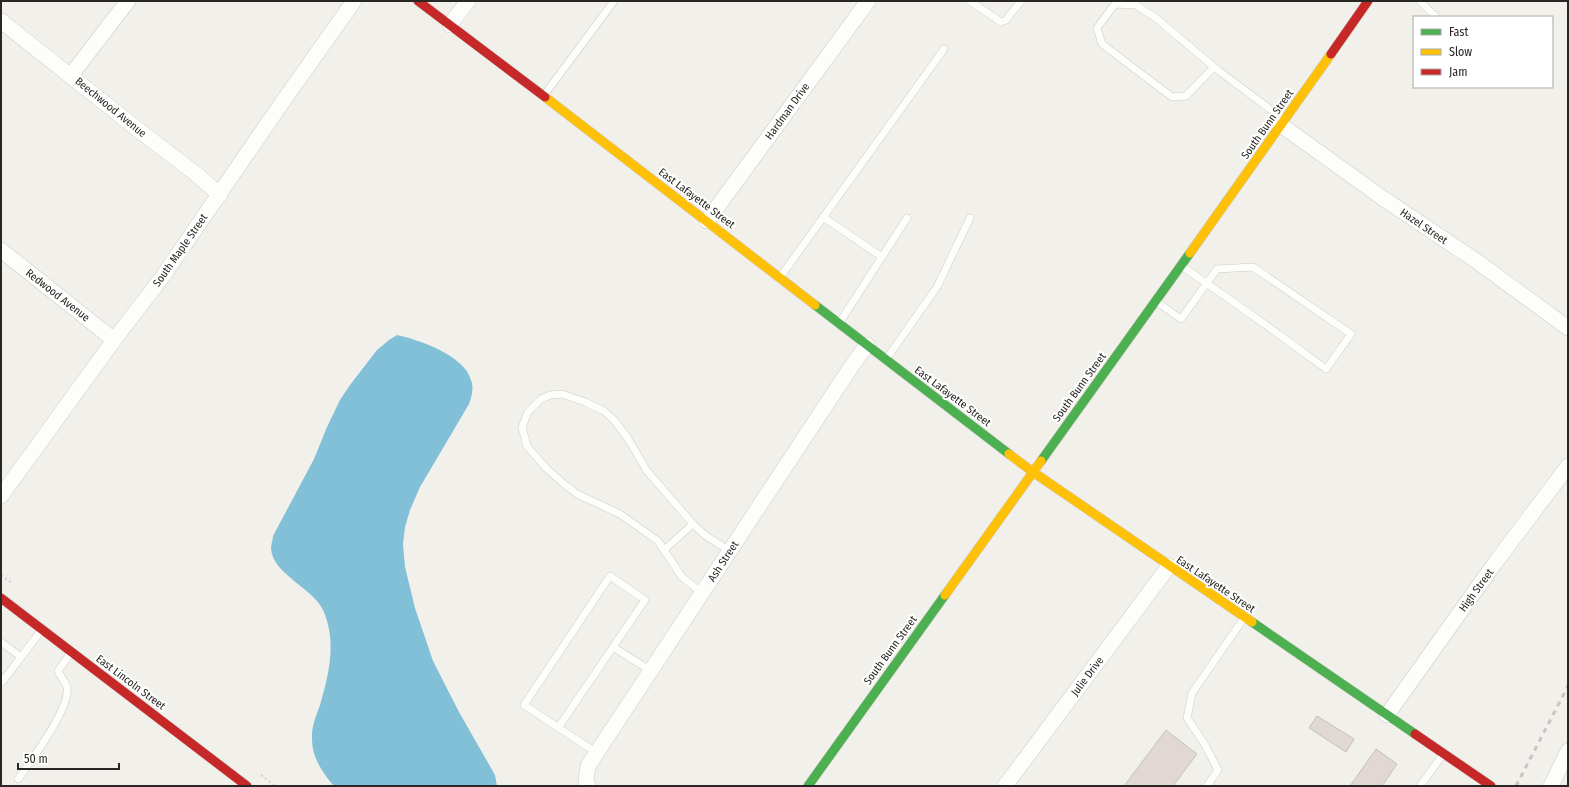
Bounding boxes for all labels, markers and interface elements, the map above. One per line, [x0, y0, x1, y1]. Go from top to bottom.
legend [1413, 16, 1553, 88]
text: Fast [1449, 25, 1468, 39]
text: Slow [1449, 45, 1472, 59]
text: Jam [1449, 65, 1467, 79]
street label: Beechwood Avenue [73, 75, 149, 140]
street label: Hardman Drive [762, 80, 812, 142]
street label: South Bunn Street [1239, 87, 1296, 162]
street label: East Lafayette Street [656, 165, 738, 232]
street label: Hazel Street [1398, 206, 1450, 247]
street label: South Maple Street [150, 211, 211, 289]
street label: Redwood Avenue [23, 266, 92, 324]
street label: South Bunn Street [1050, 350, 1109, 424]
street label: East Lafayette Street [912, 363, 994, 430]
street label: Ash Street [705, 538, 742, 584]
street label: East Lafayette Street [1174, 553, 1258, 616]
street label: High Street [1456, 566, 1497, 614]
street label: South Bunn Street [861, 613, 920, 687]
street label: East Lincoln Street [94, 652, 168, 713]
street label: Julie Drive [1068, 654, 1106, 698]
scale bar [18, 745, 119, 771]
text: 50 m [24, 752, 48, 766]

